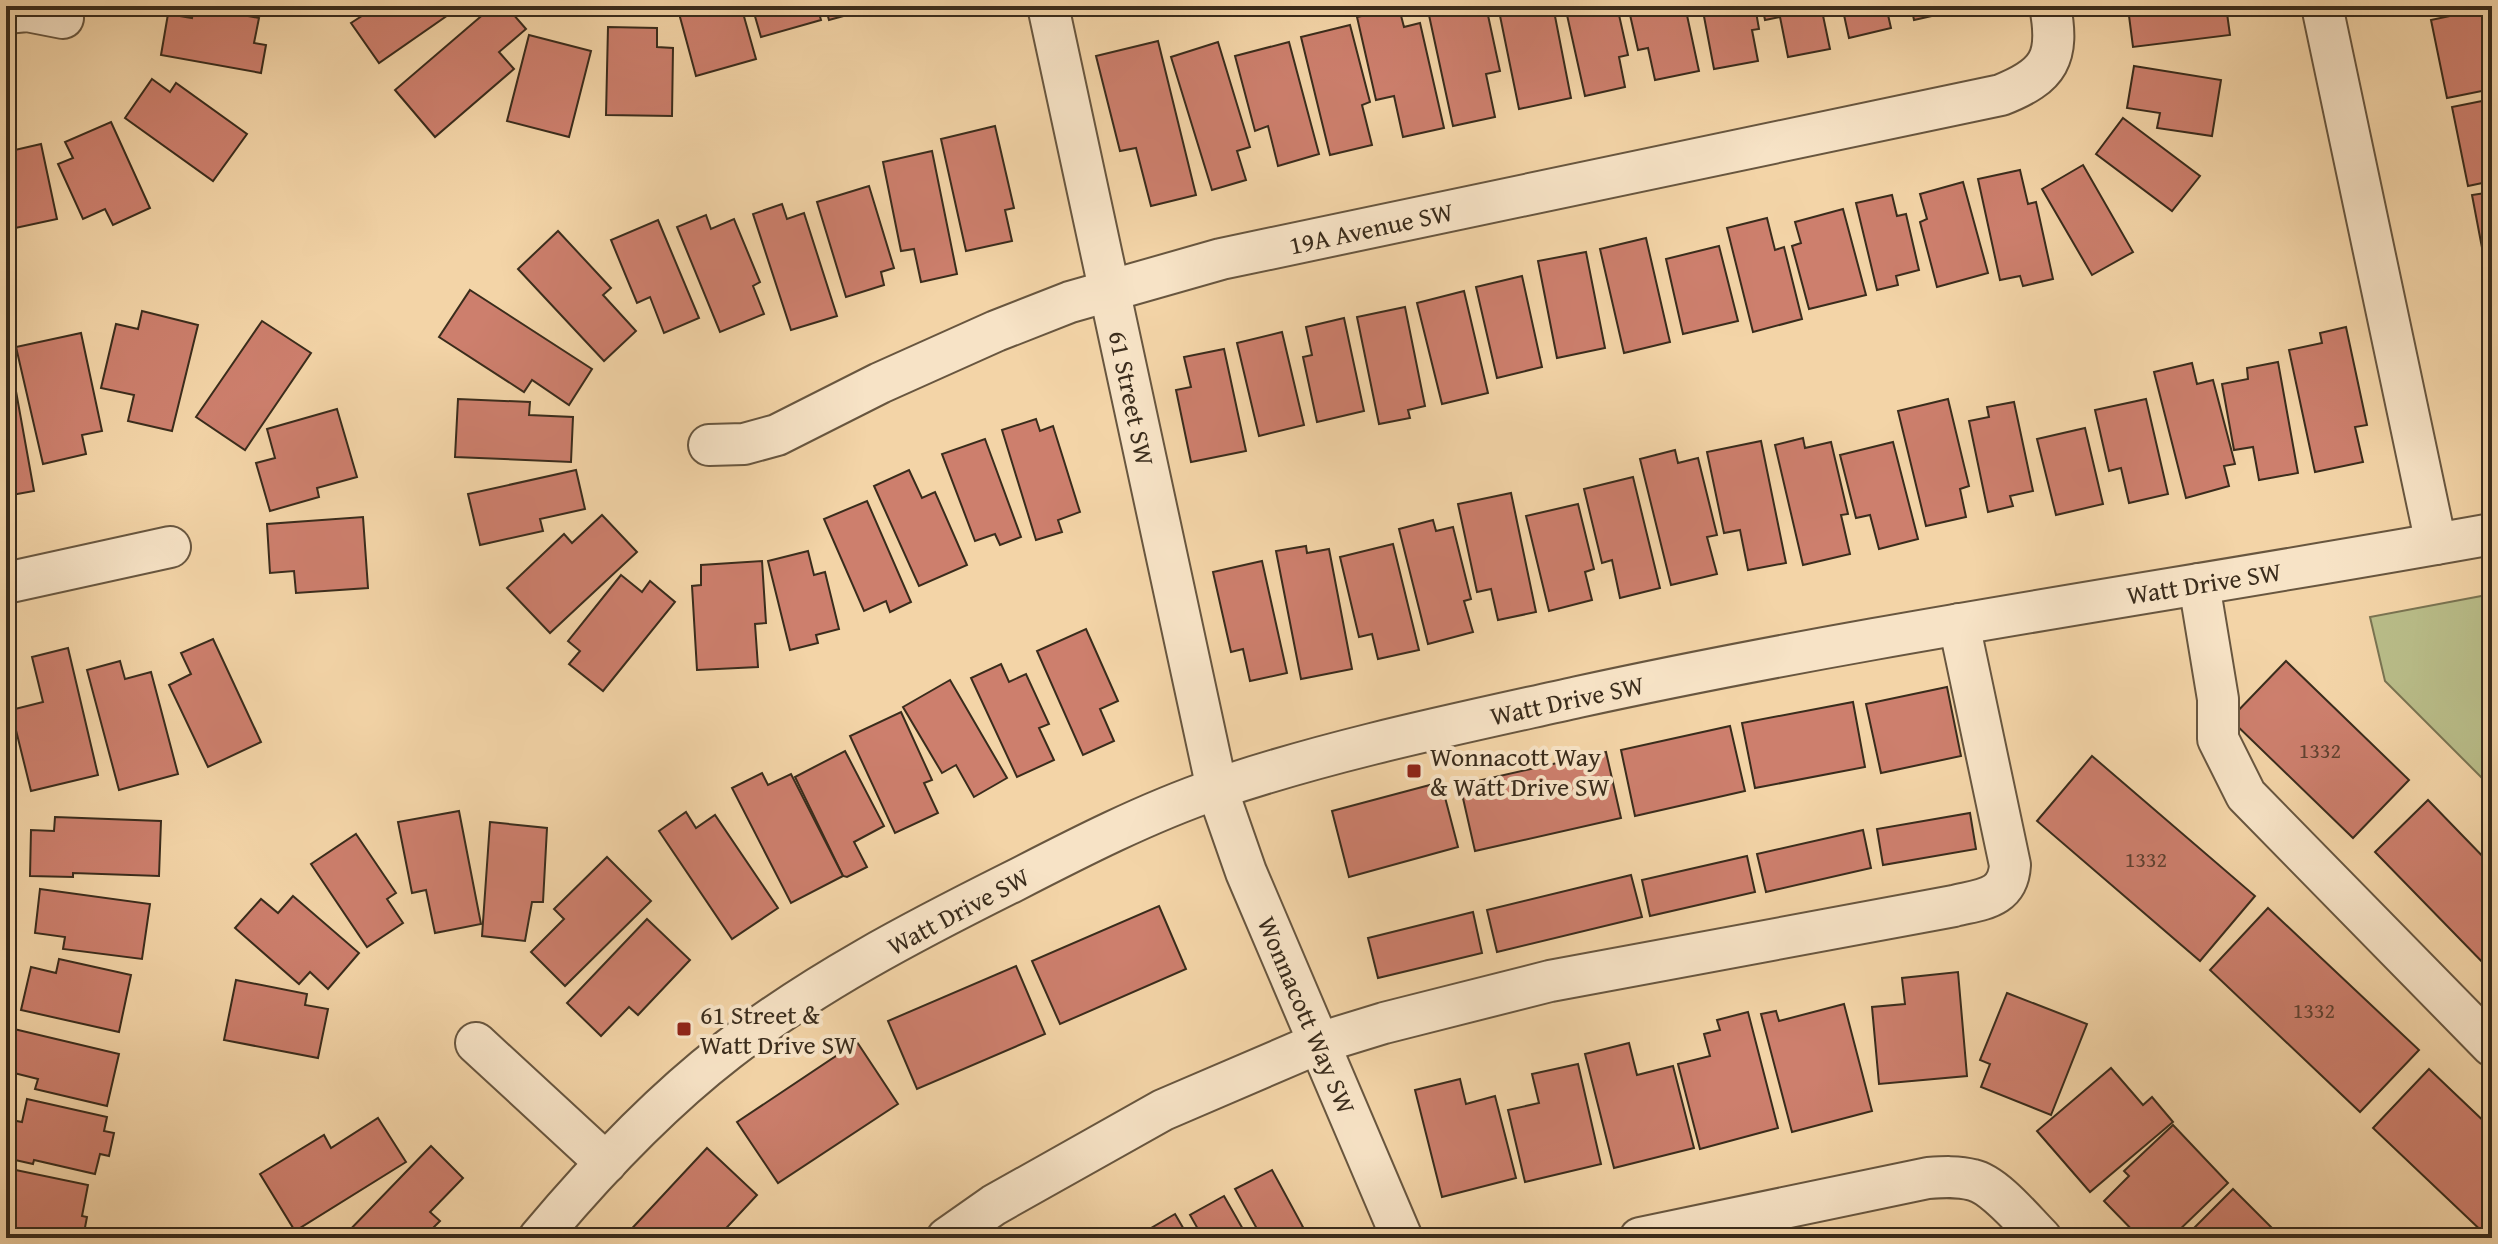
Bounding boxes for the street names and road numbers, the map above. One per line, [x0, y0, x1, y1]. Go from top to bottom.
street label: 19A Avenue SW [1285, 192, 1457, 264]
street label: 61 Street SW [1099, 327, 1165, 469]
street label: Watt Drive SW [2124, 552, 2284, 614]
street label: Watt Drive SW [1486, 665, 1648, 735]
street label: Watt Drive SW [880, 857, 1036, 965]
street label: Wonnacott Way SW [1248, 910, 1366, 1120]

